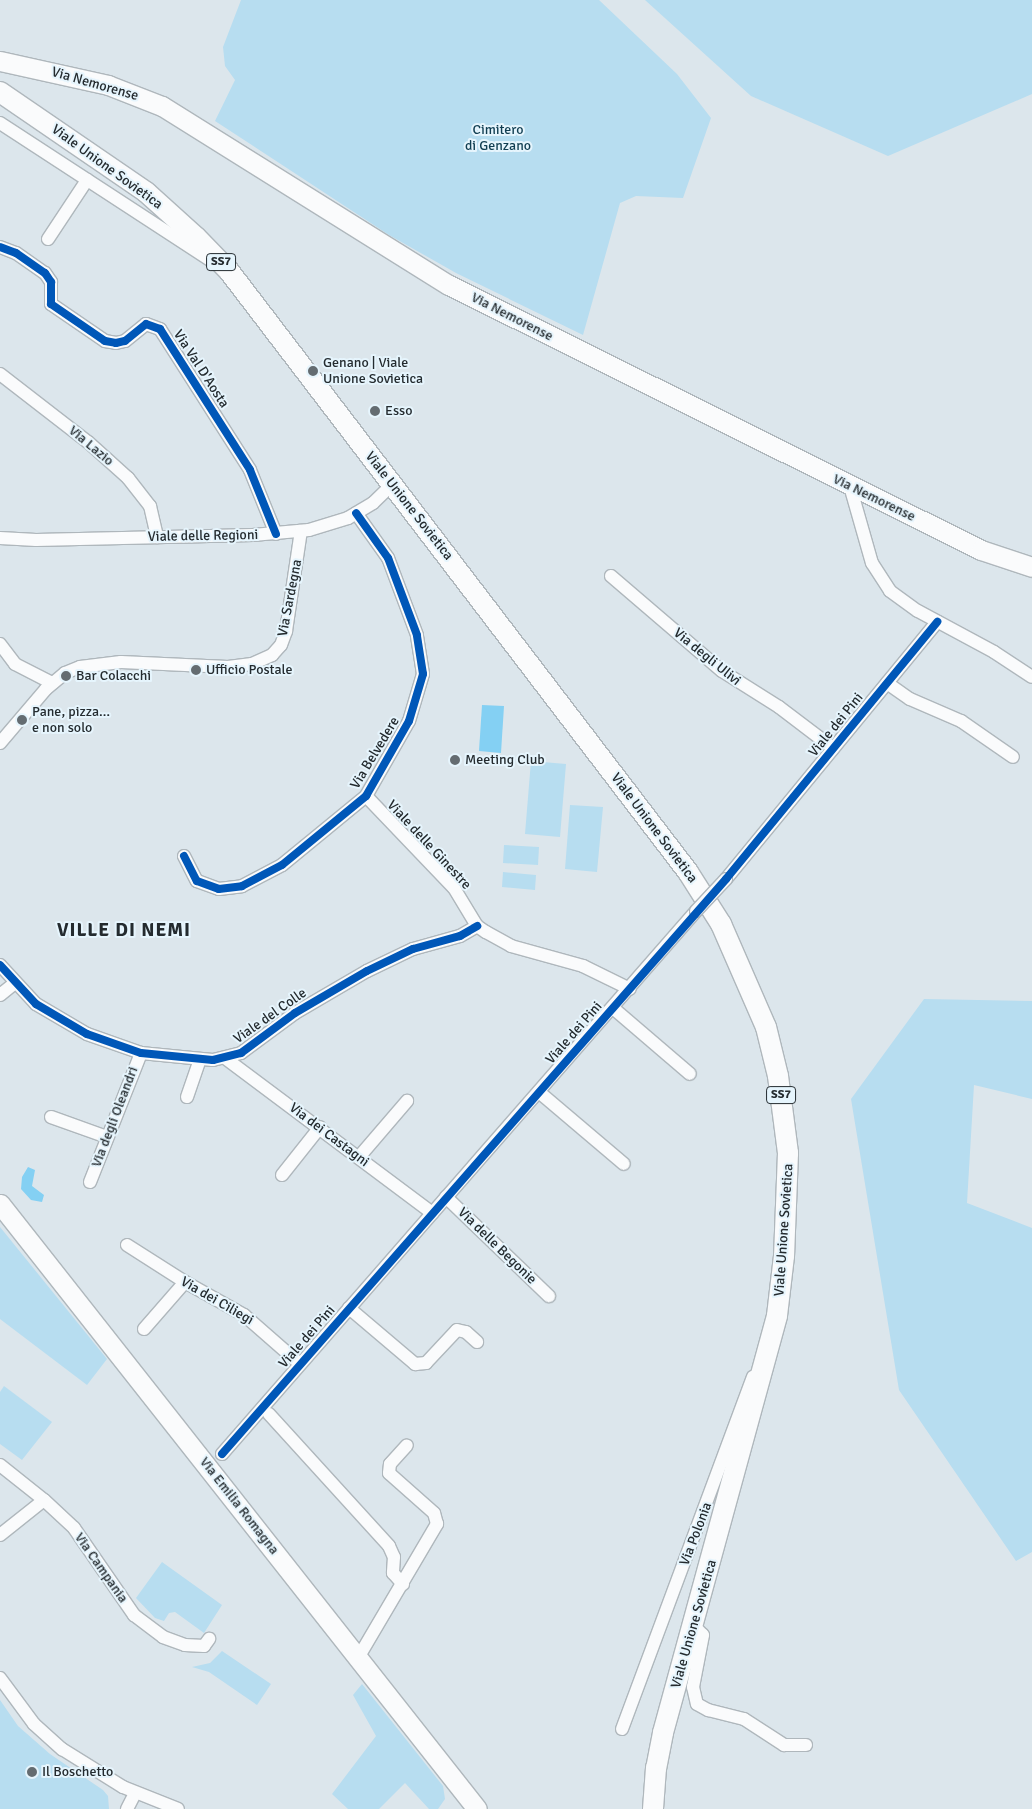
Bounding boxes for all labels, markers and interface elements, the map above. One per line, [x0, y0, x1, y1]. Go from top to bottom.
street label: Via Nemorense [50, 64, 140, 104]
street label: Viale Unione Sovietica [48, 121, 166, 213]
park label: Cimitero di Genzano [465, 122, 531, 154]
road number: SS7 [206, 252, 236, 272]
street label: Via Nemorense [468, 289, 556, 345]
street label: Via Val D'Aosta [170, 327, 232, 411]
place label: Genano | Viale Unione Sovietica [323, 355, 423, 388]
marker: Genano | Viale Unione Sovietica [307, 365, 319, 377]
place label: Esso [385, 403, 412, 419]
marker: Esso [369, 405, 381, 417]
street label: Via Lazio [65, 422, 117, 470]
street label: Viale Unione Sovietica [361, 448, 457, 564]
street label: Via Nemorense [830, 471, 918, 525]
street label: Viale delle Regioni [148, 527, 258, 545]
street label: Via Sardegna [274, 558, 306, 638]
street label: Via degli Ulivi [670, 625, 744, 689]
place label: Ufficio Postale [206, 662, 293, 678]
marker: Ufficio Postale [190, 664, 202, 676]
place label: Bar Colacchi [76, 668, 151, 684]
marker: Bar Colacchi [60, 670, 72, 682]
street label: Viale dei Pini [805, 690, 867, 760]
place label: Pane, pizza… e non solo [32, 704, 110, 736]
marker: Pane, pizza… e non solo [16, 714, 28, 726]
street label: Via Belvedere [347, 714, 403, 792]
place label: Meeting Club [465, 752, 545, 768]
marker: Meeting Club [449, 754, 461, 766]
street label: Viale Unione Sovietica [607, 770, 701, 886]
street label: Viale delle Ginestre [383, 797, 475, 893]
district label: VILLE DI NEMI [55, 920, 193, 942]
street label: Viale del Colle [230, 985, 310, 1047]
street label: Viale dei Pini [542, 998, 606, 1068]
street label: Via degli Oleandri [88, 1064, 142, 1170]
road number: SS7 [766, 1086, 796, 1104]
street label: Via dei Castagni [286, 1100, 372, 1170]
street label: Viale Unione Sovietica [771, 1163, 797, 1297]
street label: Via delle Begonie [454, 1204, 540, 1288]
street label: Via dei Ciliegi [177, 1273, 257, 1329]
street label: Viale dei Pini [275, 1302, 339, 1372]
street label: Via Emilia Romagna [196, 1454, 282, 1558]
street label: Via Polonia [676, 1500, 716, 1568]
street label: Via Campania [71, 1530, 131, 1606]
street label: Viale Unione Sovietica [668, 1558, 720, 1690]
place label: Il Boschetto [42, 1764, 113, 1780]
marker: Il Boschetto [26, 1766, 38, 1778]

